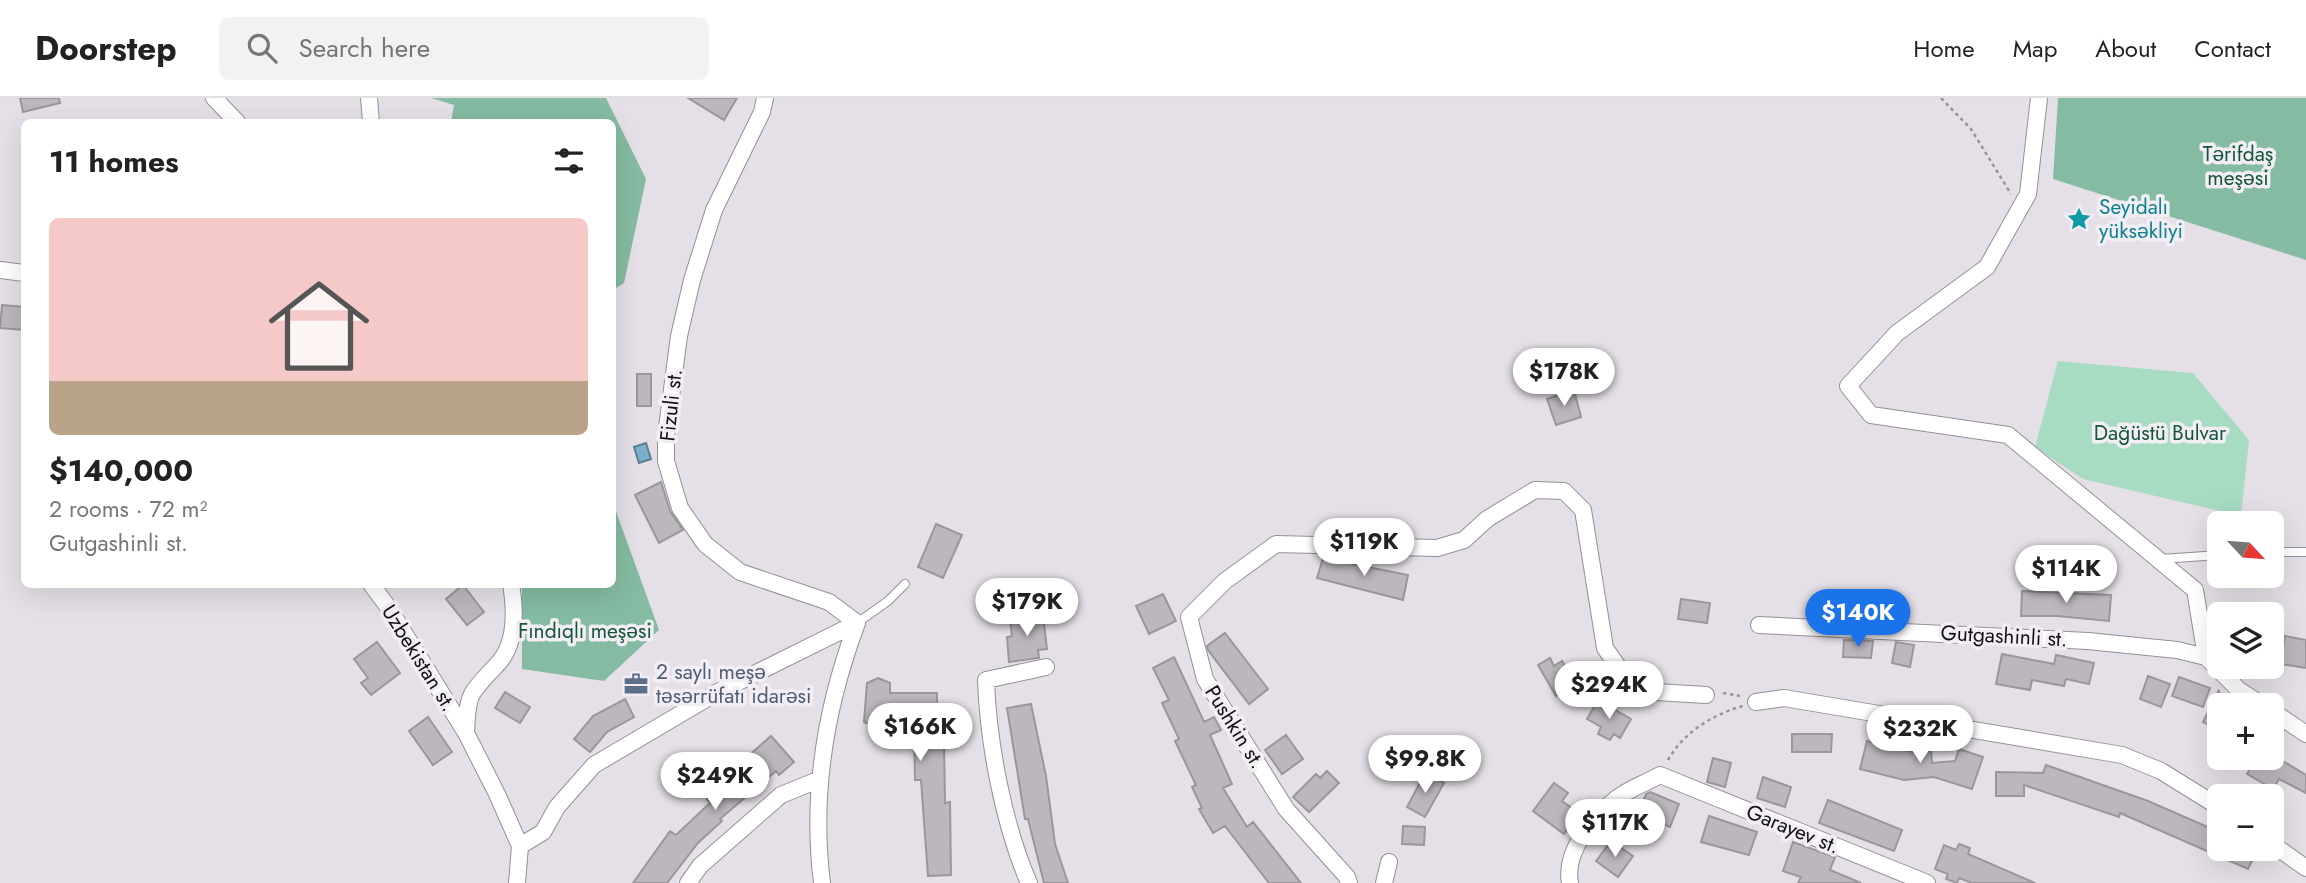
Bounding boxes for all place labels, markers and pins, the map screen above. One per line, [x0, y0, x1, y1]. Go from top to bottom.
place label: Seyidalı yüksəkliyi [2099, 192, 2183, 246]
place icon: Seyidalı yüksəkliyi [2065, 205, 2093, 233]
pin: $178K [1515, 348, 1613, 408]
pin: $119K [1315, 518, 1413, 578]
pin: $114K [2017, 546, 2115, 605]
pin: $179K [978, 578, 1076, 638]
pin: $140K [1809, 589, 1907, 649]
place label: 2 saylı meşə təsərrüfatı idarəsi [656, 657, 812, 711]
pin: $294K [1560, 662, 1658, 721]
office icon: 2 saylı meşə təsərrüfatı idarəsi [622, 670, 650, 698]
pin: $166K [871, 704, 969, 763]
pin: $232K [1871, 706, 1969, 765]
pin: $99.8K [1368, 736, 1482, 795]
pin: $249K [666, 752, 764, 812]
pin: $117K [1566, 800, 1664, 859]

